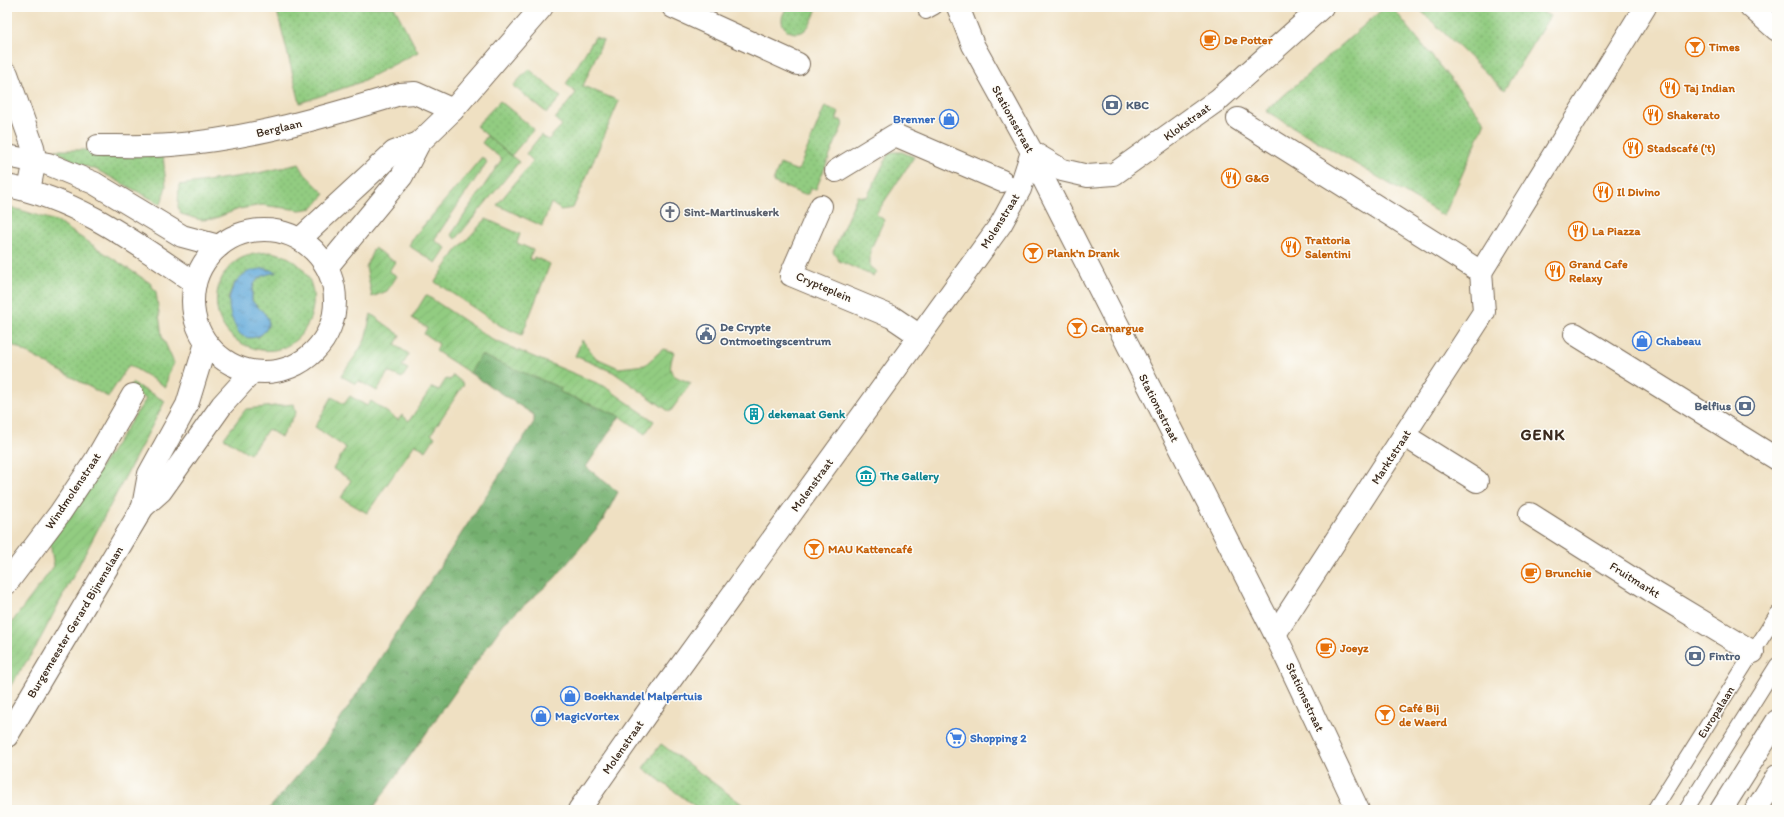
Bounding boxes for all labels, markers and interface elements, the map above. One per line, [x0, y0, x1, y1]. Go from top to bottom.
cafe icon: De Potter [1199, 29, 1221, 51]
place label: De Potter [1224, 33, 1273, 47]
bar icon: Times [1684, 36, 1706, 58]
place label: Times [1708, 40, 1741, 54]
restaurant icon: Taj Indian [1659, 77, 1681, 99]
place label: Taj Indian [1683, 81, 1735, 96]
street label: Stationsstraat [989, 83, 1037, 155]
bank icon: KBC [1101, 94, 1123, 116]
place label: KBC [1126, 98, 1149, 112]
street label: Klokstraat [1161, 100, 1214, 144]
restaurant icon: Shakerato [1642, 104, 1664, 126]
shop icon: Brenner [938, 108, 960, 130]
place label: Shakerato [1667, 108, 1720, 122]
place label: Brenner [893, 112, 935, 126]
street label: Berglaan [255, 116, 304, 140]
restaurant icon: Stadscafé ('t) [1622, 137, 1644, 159]
place label: Stadscafé ('t) [1647, 141, 1715, 156]
restaurant icon: G&G [1220, 167, 1242, 189]
place label: G&G [1245, 171, 1269, 185]
restaurant icon: Il Divino [1592, 181, 1614, 203]
place label: Il Divino [1617, 185, 1660, 199]
street label: Molenstraat [978, 190, 1023, 251]
church icon: Sint-Martinuskerk [659, 201, 681, 223]
place label: Sint-Martinuskerk [684, 205, 780, 219]
restaurant icon: La Piazza [1567, 220, 1589, 242]
place label: La Piazza [1592, 224, 1641, 238]
place label: Trattoria Salentini [1304, 233, 1351, 261]
restaurant icon: Trattoria Salentini [1280, 236, 1302, 258]
bar icon: Plank'n Drank [1022, 242, 1044, 264]
place label: Plank'n Drank [1047, 246, 1120, 260]
place label: Grand Cafe Relaxy [1569, 257, 1628, 286]
restaurant icon: Grand Cafe Relaxy [1544, 260, 1566, 282]
street label: Crypteplein [794, 269, 854, 305]
bar icon: Camargue [1066, 317, 1088, 339]
place label: De Crypte Ontmoetingscentrum [720, 320, 832, 349]
place label: Camargue [1091, 321, 1144, 336]
public building icon: De Crypte Ontmoetingscentrum [695, 323, 717, 345]
shop icon: Chabeau [1631, 330, 1653, 352]
place label: Chabeau [1656, 334, 1702, 348]
street label: Stationsstraat [1136, 372, 1182, 445]
bank icon: Belfius [1734, 395, 1756, 417]
place label: Belfius [1695, 399, 1732, 413]
building icon: dekenaat Genk [743, 403, 765, 425]
place label: dekenaat Genk [768, 407, 846, 421]
district label: GENK [1521, 425, 1565, 444]
street label: Marktstraat [1368, 427, 1414, 487]
street label: Windmolenstraat [42, 450, 104, 532]
street label: Molenstraat [788, 455, 836, 514]
museum icon: The Gallery [855, 465, 877, 487]
place label: The Gallery [879, 469, 939, 484]
bar icon: MAU Kattencafé [803, 538, 825, 560]
place label: MAU Kattencafé [828, 542, 913, 556]
street label: Burgemeester Gerard Bijnenslaan [24, 543, 126, 701]
street label: Fruitmarkt [1607, 559, 1663, 601]
cafe icon: Brunchie [1520, 562, 1542, 584]
place label: Brunchie [1545, 566, 1592, 580]
cafe icon: Joeyz [1315, 637, 1337, 659]
place label: Joeyz [1339, 641, 1369, 656]
bank icon: Fintro [1684, 645, 1706, 667]
place label: Fintro [1709, 649, 1740, 663]
street label: Stationsstraat [1283, 660, 1327, 734]
street label: Europalaan [1695, 683, 1738, 741]
shop icon: Boekhandel Malpertuis [559, 685, 581, 707]
place label: Boekhandel Malpertuis [584, 689, 703, 704]
place label: Café Bij de Waerd [1399, 701, 1447, 729]
bar icon: Café Bij de Waerd [1374, 704, 1396, 726]
shop icon: MagicVortex [530, 705, 552, 727]
place label: MagicVortex [555, 709, 620, 724]
street label: Molenstraat [599, 717, 647, 777]
supermarket icon: Shopping 2 [945, 727, 967, 749]
place label: Shopping 2 [970, 731, 1027, 746]

